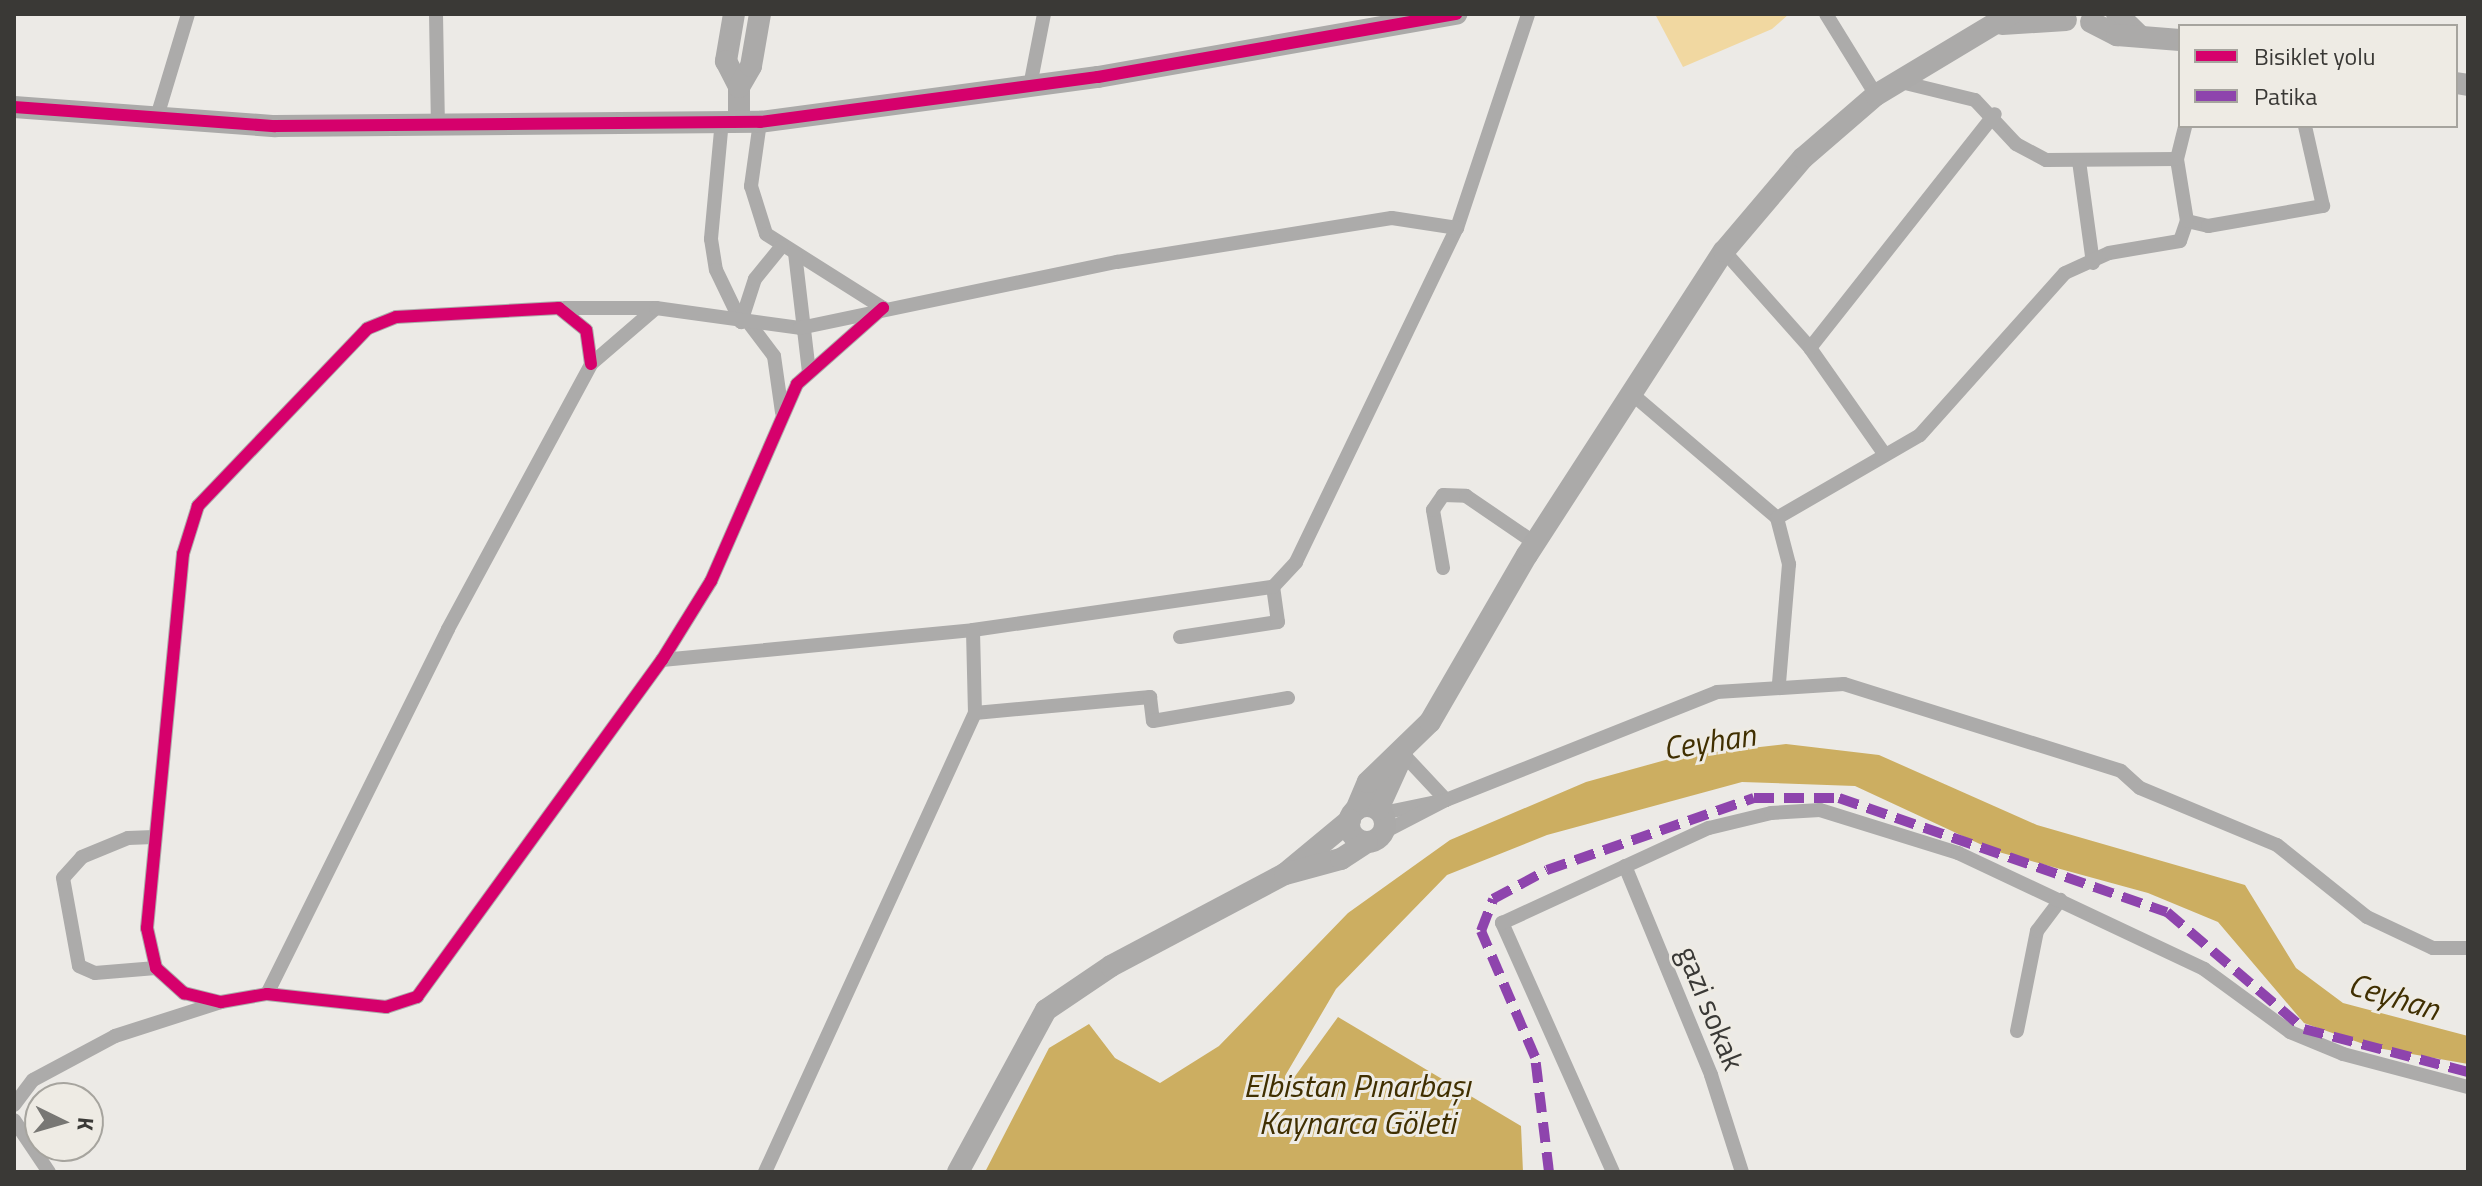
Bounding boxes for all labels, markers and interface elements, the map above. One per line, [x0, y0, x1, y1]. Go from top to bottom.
legend [2178, 24, 2458, 128]
text: Bisiklet yolu [2254, 38, 2376, 74]
text: Patika [2254, 78, 2317, 114]
water label: Ceyhan [1660, 715, 1758, 767]
street label: gazi sokak [1670, 941, 1752, 1075]
water label: Ceyhan [2344, 964, 2444, 1028]
water label: Elbistan Pınarbaşı Kaynarca Göleti [1244, 1067, 1470, 1142]
north arrow [24, 1082, 104, 1162]
text: K [68, 1116, 103, 1132]

